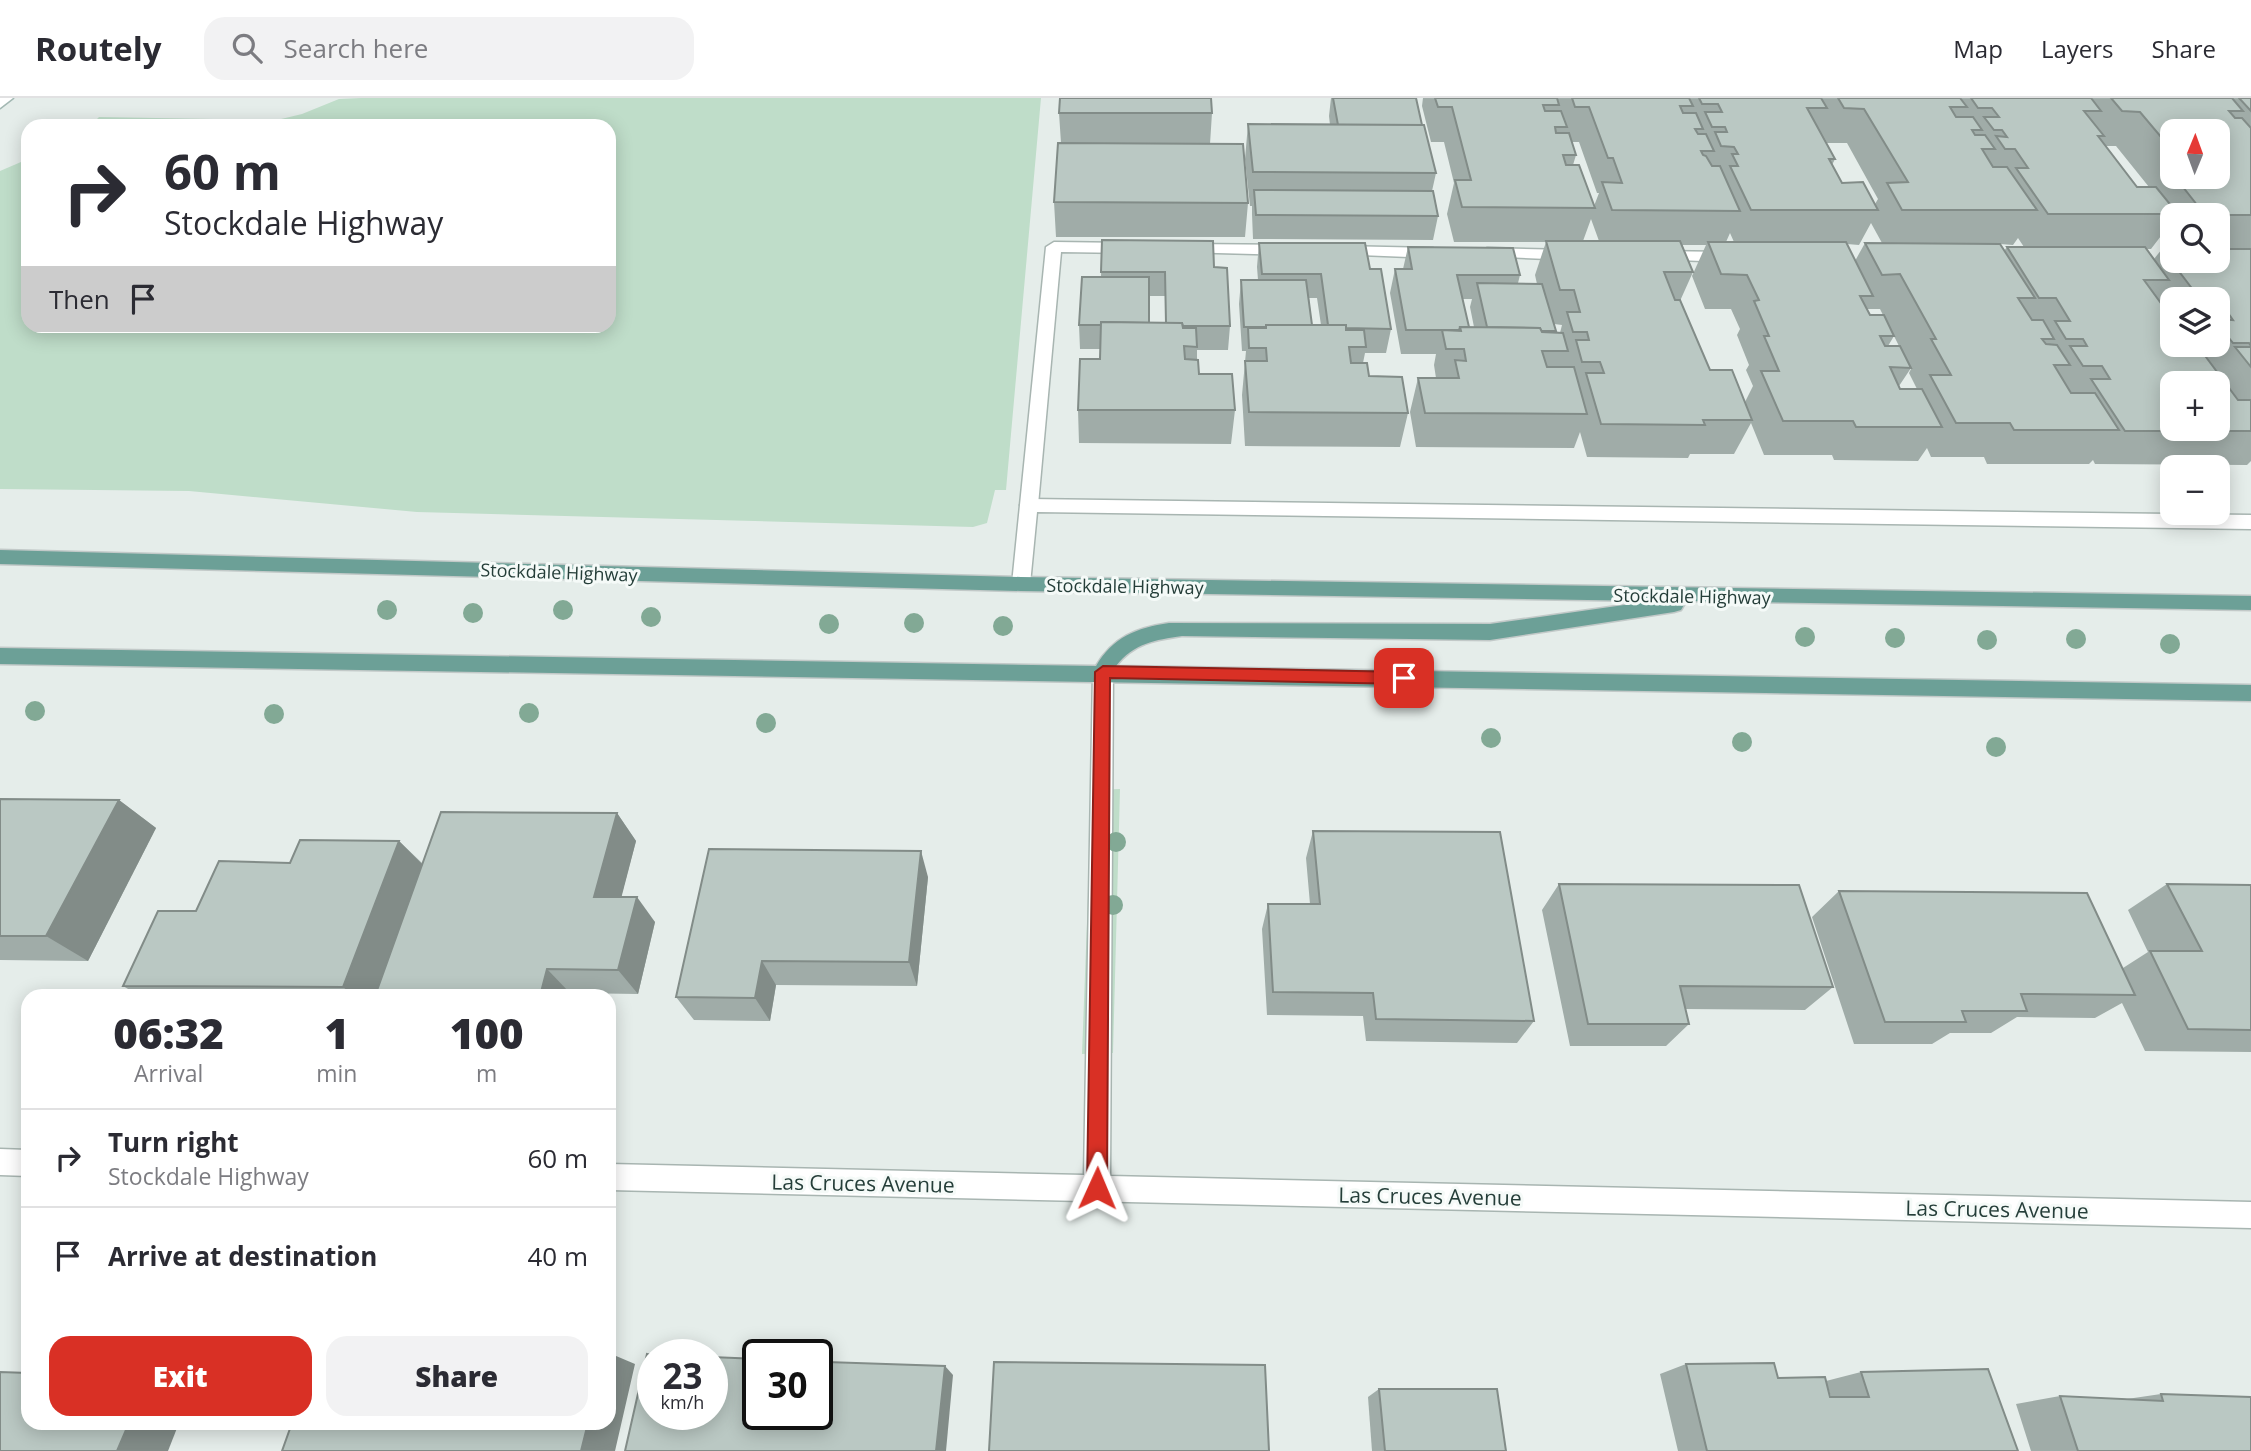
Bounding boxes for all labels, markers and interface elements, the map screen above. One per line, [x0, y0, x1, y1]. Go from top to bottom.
search box [204, 17, 694, 80]
text: Routely [35, 26, 162, 71]
icon: search [228, 29, 266, 67]
text: Search here [284, 30, 428, 66]
text: Map [1953, 32, 2003, 65]
text: Layers [2041, 32, 2114, 65]
text: Share [2152, 32, 2216, 65]
north arrow [2160, 119, 2230, 189]
map controls [2160, 119, 2230, 525]
text: 60 m [164, 138, 281, 204]
icon: right [49, 147, 140, 238]
text: Stockdale Highway [164, 201, 443, 244]
button: search [2160, 203, 2230, 273]
icon: arrive [124, 280, 162, 318]
text: Then [49, 281, 110, 317]
button: layers [2160, 287, 2230, 357]
button: + [2160, 371, 2230, 441]
button: − [2160, 455, 2230, 525]
street label: Stockdale Highway [480, 557, 639, 587]
street label: Stockdale Highway [1046, 573, 1205, 599]
street label: Stockdale Highway [1613, 583, 1772, 609]
pin [1374, 648, 1434, 708]
icon: arrive [1385, 659, 1423, 697]
text: 06:32 [113, 1004, 224, 1061]
text: 1 [325, 1004, 349, 1061]
text: 100 [450, 1004, 524, 1061]
text: Arrival [134, 1057, 203, 1089]
text: min [316, 1057, 357, 1089]
text: m [476, 1057, 497, 1089]
text: Turn right [108, 1124, 239, 1160]
icon: right [49, 1139, 87, 1177]
text: 60 m [527, 1140, 588, 1176]
position arrow [1060, 1151, 1134, 1225]
text: Stockdale Highway [108, 1160, 309, 1192]
street label: Las Cruces Avenue [771, 1167, 955, 1199]
street label: Las Cruces Avenue [1338, 1180, 1522, 1212]
street label: Las Cruces Avenue [1905, 1193, 2089, 1225]
icon: arrive [49, 1237, 87, 1275]
text: Arrive at destination [108, 1238, 377, 1274]
text: 40 m [527, 1238, 588, 1274]
button: Exit [49, 1336, 312, 1416]
button: Share [326, 1336, 588, 1416]
speed limit sign: 30 [742, 1339, 833, 1430]
text: 23 [662, 1352, 703, 1399]
text: km/h [661, 1390, 704, 1414]

